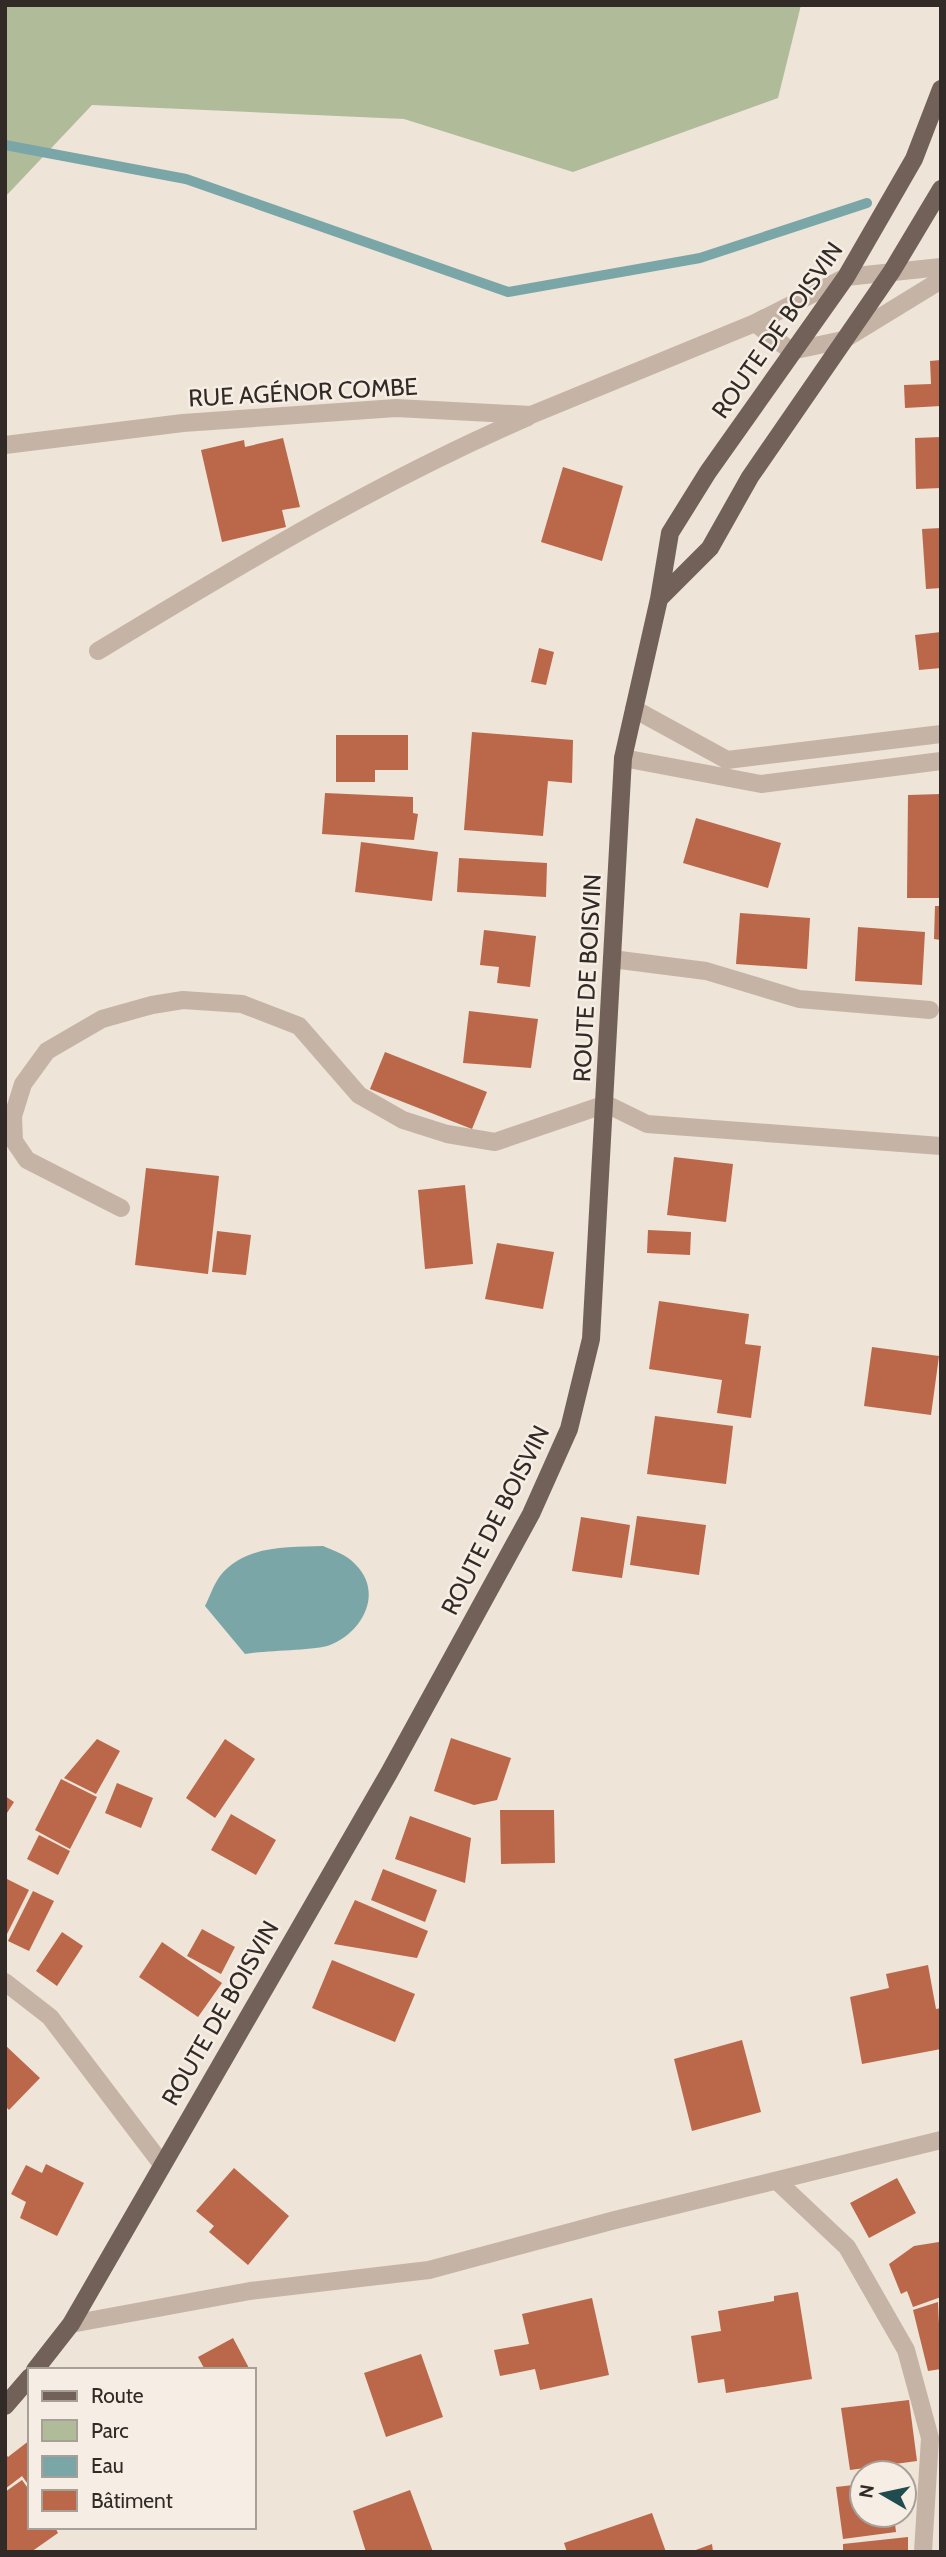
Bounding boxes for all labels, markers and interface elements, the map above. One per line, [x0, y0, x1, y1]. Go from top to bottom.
street label: ROUTE DE BOISVIN [705, 236, 849, 424]
street label: RUE AGÉNOR COMBE [188, 372, 418, 412]
street label: ROUTE DE BOISVIN [567, 873, 607, 1083]
street label: ROUTE DE BOISVIN [435, 1421, 555, 1619]
street label: ROUTE DE BOISVIN [155, 1915, 285, 2111]
legend [28, 2368, 256, 2529]
text: Route [91, 2383, 144, 2408]
text: Parc [91, 2418, 129, 2443]
text: Eau [91, 2453, 124, 2478]
north arrow [848, 2459, 918, 2529]
text: N [854, 2483, 879, 2500]
text: Bâtiment [91, 2488, 173, 2513]

